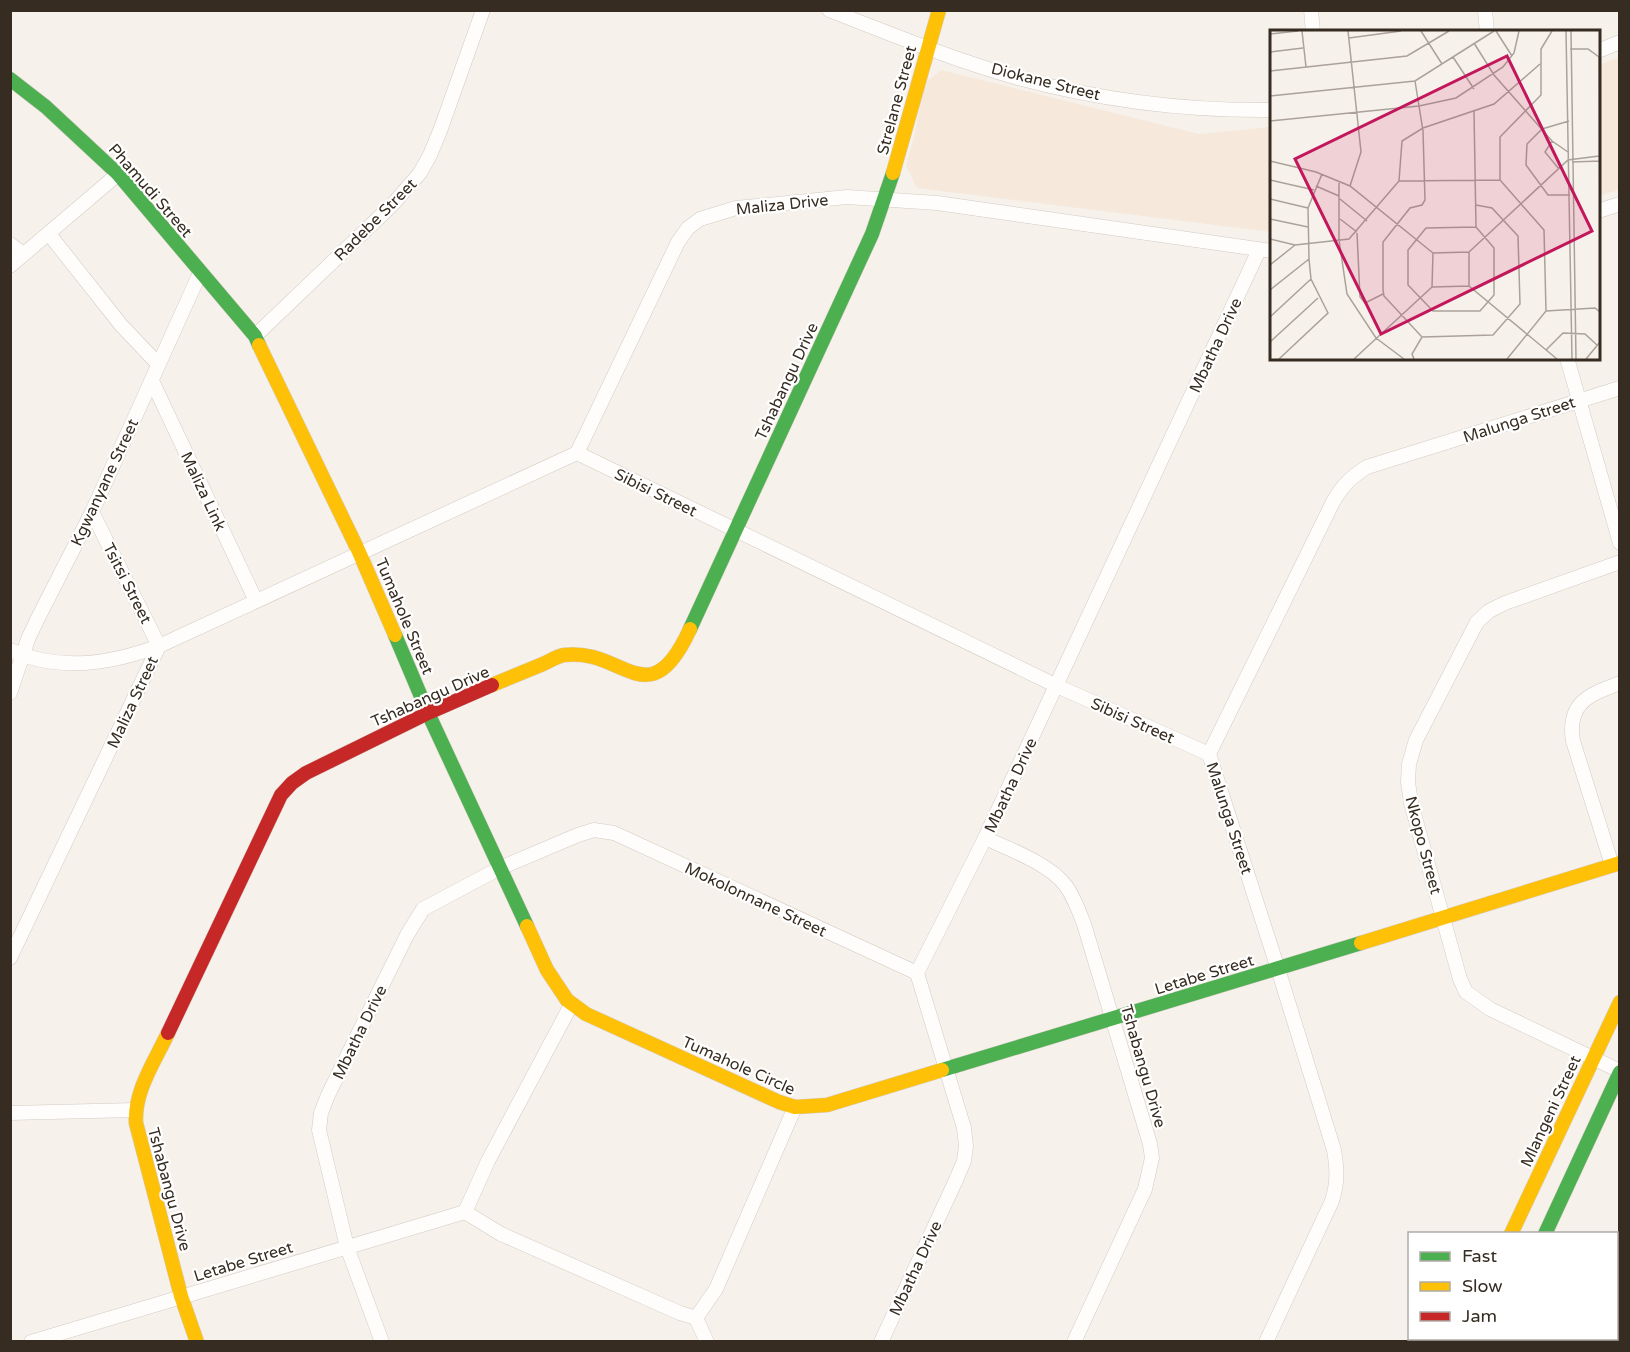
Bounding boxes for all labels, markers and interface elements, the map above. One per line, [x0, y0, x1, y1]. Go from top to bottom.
inset map [1270, 30, 1600, 360]
street label: Strelane Street [873, 43, 921, 157]
street label: Diokane Street [989, 59, 1102, 105]
street label: Phamudi Street [104, 140, 196, 242]
street label: Radebe Street [330, 174, 421, 265]
street label: Maliza Drive [735, 190, 829, 220]
street label: Mbatha Drive [1185, 295, 1247, 396]
street label: Tshabangu Drive [751, 320, 823, 443]
street label: Malunga Street [1461, 392, 1578, 448]
street label: Kgwanyane Street [67, 416, 143, 549]
street label: Maliza Link [176, 449, 230, 535]
street label: Sibisi Street [611, 464, 700, 521]
street label: Tsitsi Street [98, 540, 156, 627]
street label: Tumahole Street [371, 555, 438, 678]
street label: Maliza Street [103, 653, 163, 752]
street label: Tshabangu Drive [368, 662, 493, 732]
street label: Sibisi Street [1088, 694, 1177, 748]
street label: Mbatha Drive [980, 735, 1042, 836]
street label: Malunga Street [1201, 760, 1257, 877]
street label: Nkopo Street [1400, 794, 1446, 896]
street label: Mokolonnane Street [681, 858, 830, 942]
street label: Letabe Street [1152, 950, 1256, 999]
street label: Mbatha Drive [328, 982, 391, 1083]
street label: Tshabangu Drive [1116, 1002, 1170, 1130]
street label: Tumahole Circle [679, 1032, 798, 1100]
street label: Mlangeni Street [1516, 1052, 1585, 1170]
street label: Tshabangu Drive [143, 1125, 195, 1253]
street label: Mbatha Drive [885, 1218, 947, 1319]
legend [1408, 1232, 1618, 1340]
street label: Letabe Street [191, 1237, 295, 1286]
text: Fast [1462, 1245, 1497, 1267]
text: Slow [1462, 1275, 1503, 1297]
text: Jam [1462, 1305, 1497, 1327]

